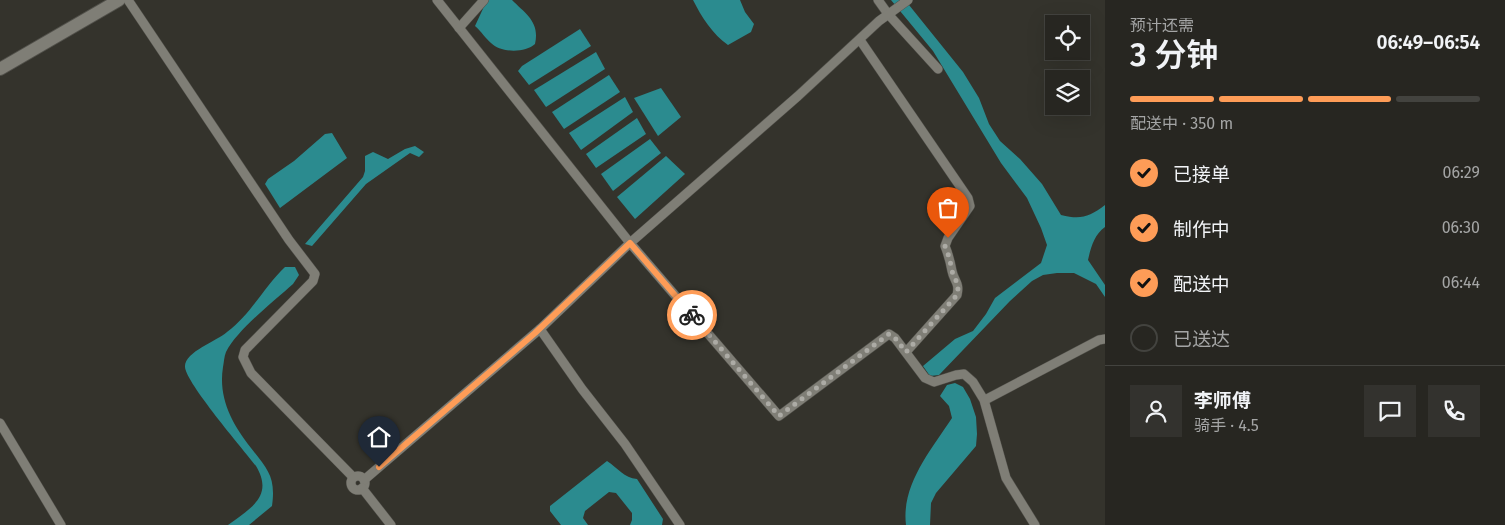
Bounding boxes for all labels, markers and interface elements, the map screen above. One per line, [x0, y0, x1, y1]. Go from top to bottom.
map controls [1045, 15, 1090, 115]
button: locate [1045, 15, 1090, 60]
text: 预计还需 [1130, 16, 1194, 35]
text: 06:49–06:54 [1377, 31, 1480, 54]
text: 3 分钟 [1130, 36, 1218, 74]
button: layers [1045, 70, 1090, 115]
text: 配送中 · 350 m [1130, 114, 1233, 133]
icon: check [1130, 159, 1158, 187]
text: 已接单 [1173, 163, 1230, 186]
text: 06:29 [1443, 163, 1480, 182]
pin [927, 187, 969, 238]
icon: bag [934, 194, 962, 222]
icon: check [1130, 214, 1158, 242]
text: 制作中 [1173, 218, 1230, 241]
text: 06:30 [1442, 218, 1480, 237]
icon: check [1130, 269, 1158, 297]
text: 配送中 [1173, 273, 1230, 296]
text: 06:44 [1442, 273, 1480, 292]
courier [667, 290, 717, 340]
icon: bike [678, 301, 706, 329]
text: 已送达 [1173, 328, 1230, 351]
button: person [1130, 385, 1182, 437]
button: chat [1364, 385, 1416, 437]
button: phone [1428, 385, 1480, 437]
text: 李师傅 [1194, 389, 1251, 412]
pin [358, 416, 400, 467]
text: 骑手 · 4.5 [1194, 416, 1259, 435]
icon: home [365, 423, 393, 451]

